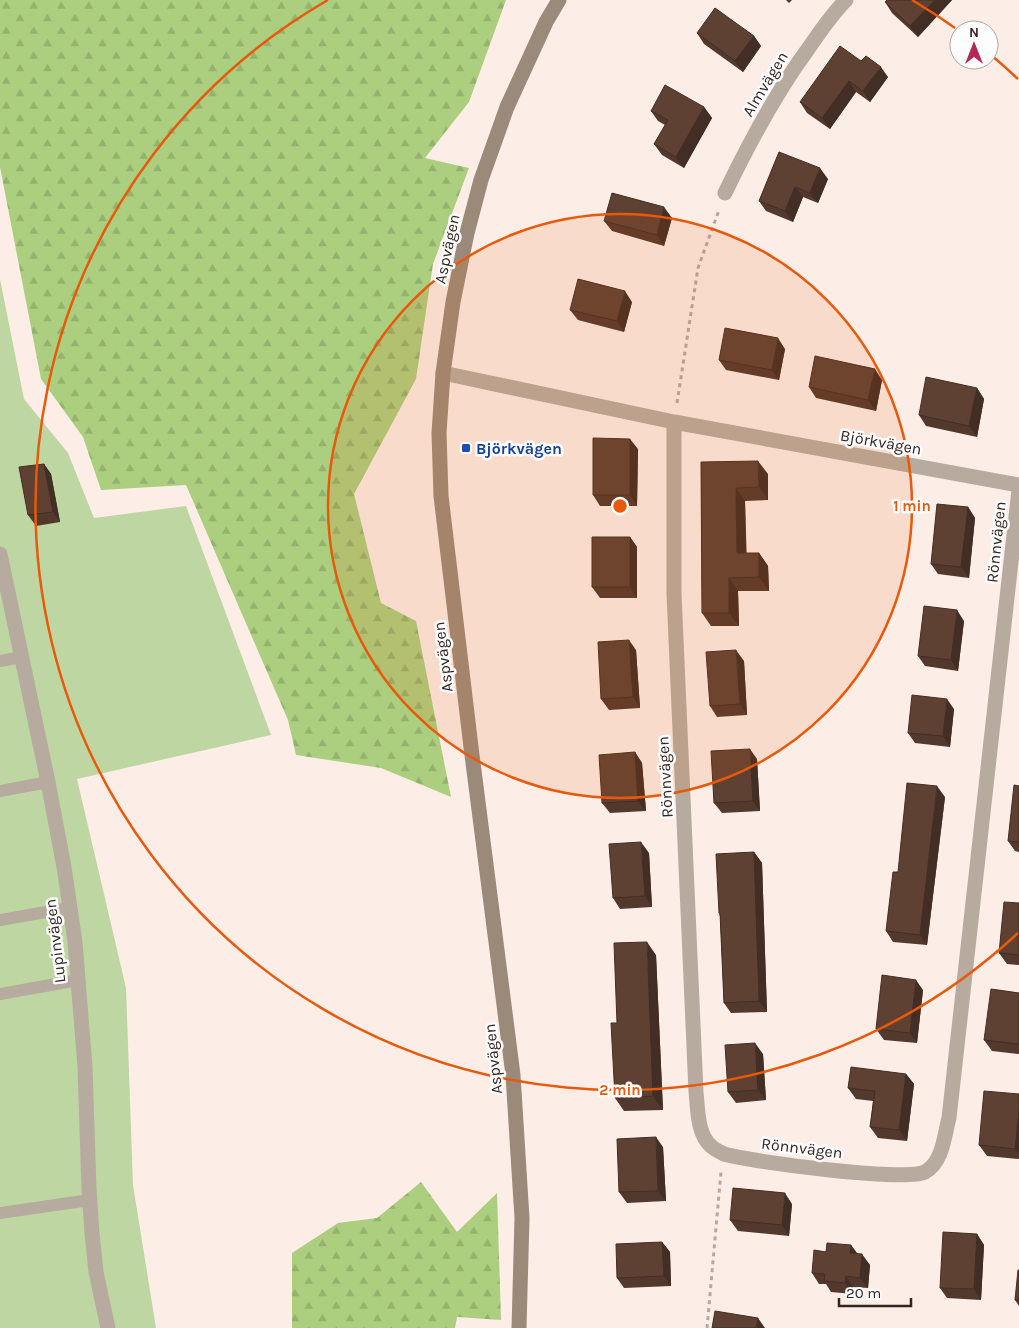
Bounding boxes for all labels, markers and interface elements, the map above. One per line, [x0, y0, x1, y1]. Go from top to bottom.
north arrow [949, 20, 999, 70]
text: N [969, 24, 979, 41]
street label: Almvägen [738, 48, 792, 120]
street label: Aspvägen [430, 212, 464, 286]
street label: Björkvägen [839, 426, 923, 458]
place label: Björkvägen [476, 439, 562, 458]
marker: Björkvägen [460, 442, 472, 454]
centre of rings [611, 497, 629, 515]
text: 1 min [893, 497, 931, 515]
street label: Rönnvägen [982, 500, 1010, 584]
street label: Aspvägen [429, 621, 457, 693]
street label: Rönnvägen [653, 736, 677, 818]
street label: Lupinvägen [40, 898, 70, 984]
street label: Aspvägen [480, 1023, 506, 1095]
text: 2 min [599, 1081, 641, 1099]
street label: Rönnvägen [760, 1134, 844, 1162]
scale bar [839, 1276, 912, 1308]
text: 20 m [846, 1284, 881, 1302]

